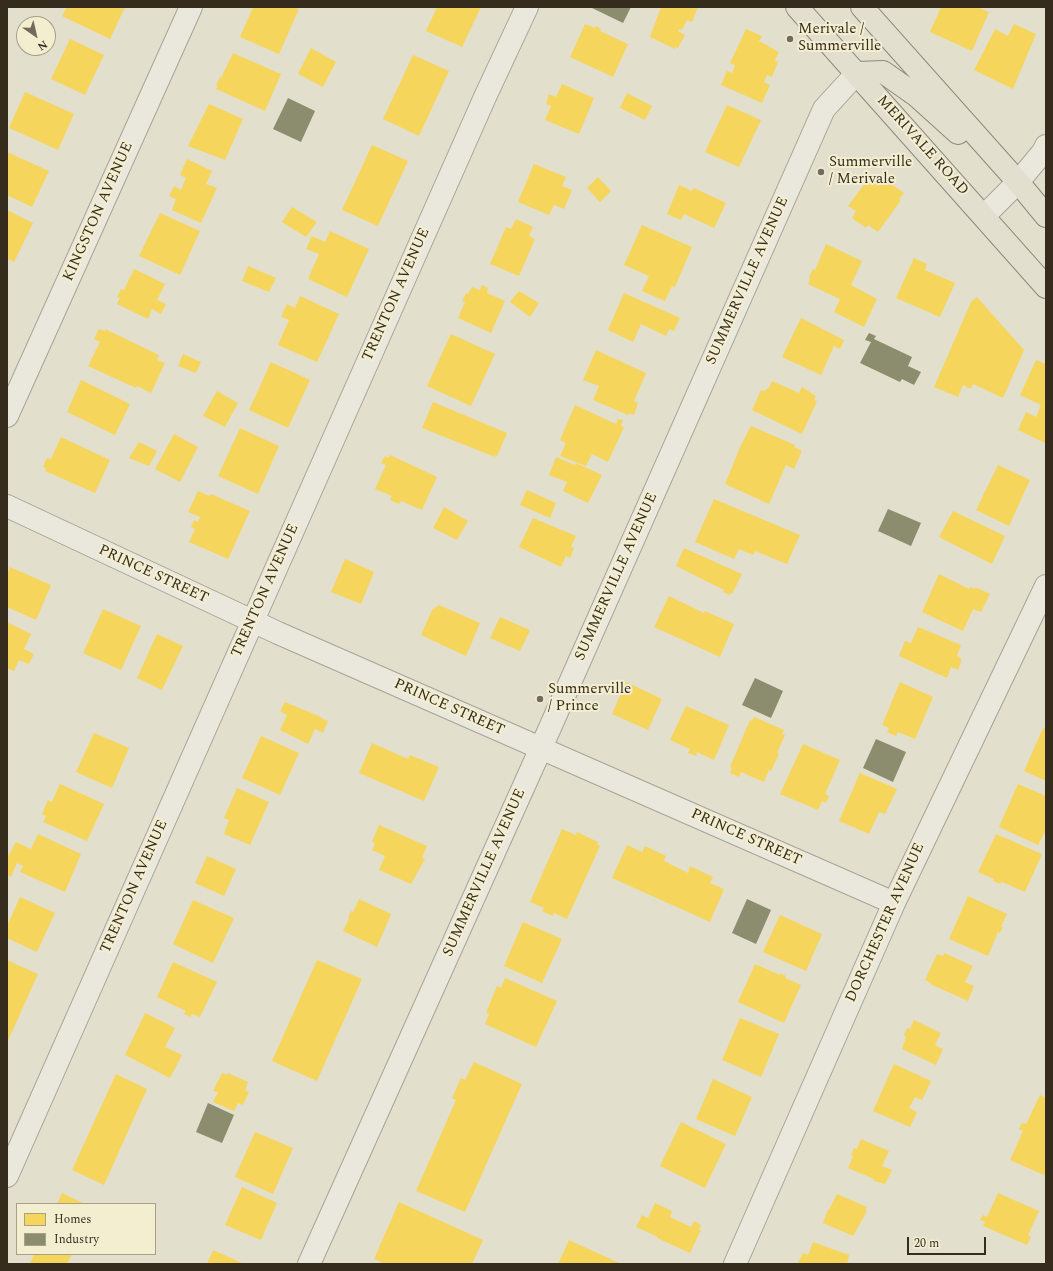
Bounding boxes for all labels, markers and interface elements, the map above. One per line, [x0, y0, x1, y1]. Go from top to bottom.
north arrow [16, 16, 56, 56]
place label: Merivale / Summerville [798, 21, 881, 56]
marker: Merivale / Summerville [785, 34, 795, 44]
text: N [34, 36, 51, 55]
street label: MERIVALE ROAD [872, 92, 972, 200]
street label: KINGSTON AVENUE [60, 140, 138, 284]
place label: Summerville / Merivale [829, 154, 912, 189]
marker: Summerville / Merivale [816, 167, 826, 177]
street label: SUMMERVILLE AVENUE [703, 194, 793, 368]
street label: TRENTON AVENUE [359, 225, 435, 365]
street label: SUMMERVILLE AVENUE [572, 490, 662, 664]
street label: TRENTON AVENUE [228, 521, 304, 661]
street label: PRINCE STREET [95, 542, 211, 608]
street label: PRINCE STREET [391, 675, 507, 741]
place label: Summerville / Prince [548, 681, 631, 716]
marker: Summerville / Prince [535, 694, 545, 704]
street label: SUMMERVILLE AVENUE [440, 786, 530, 960]
street label: PRINCE STREET [688, 805, 804, 871]
street label: TRENTON AVENUE [97, 817, 173, 957]
street label: DORCHESTER AVENUE [843, 840, 929, 1006]
legend [16, 1203, 156, 1255]
text: Homes [54, 1210, 92, 1229]
scale bar [909, 1229, 988, 1255]
text: Industry [54, 1230, 99, 1249]
text: 20 m [914, 1234, 939, 1253]

